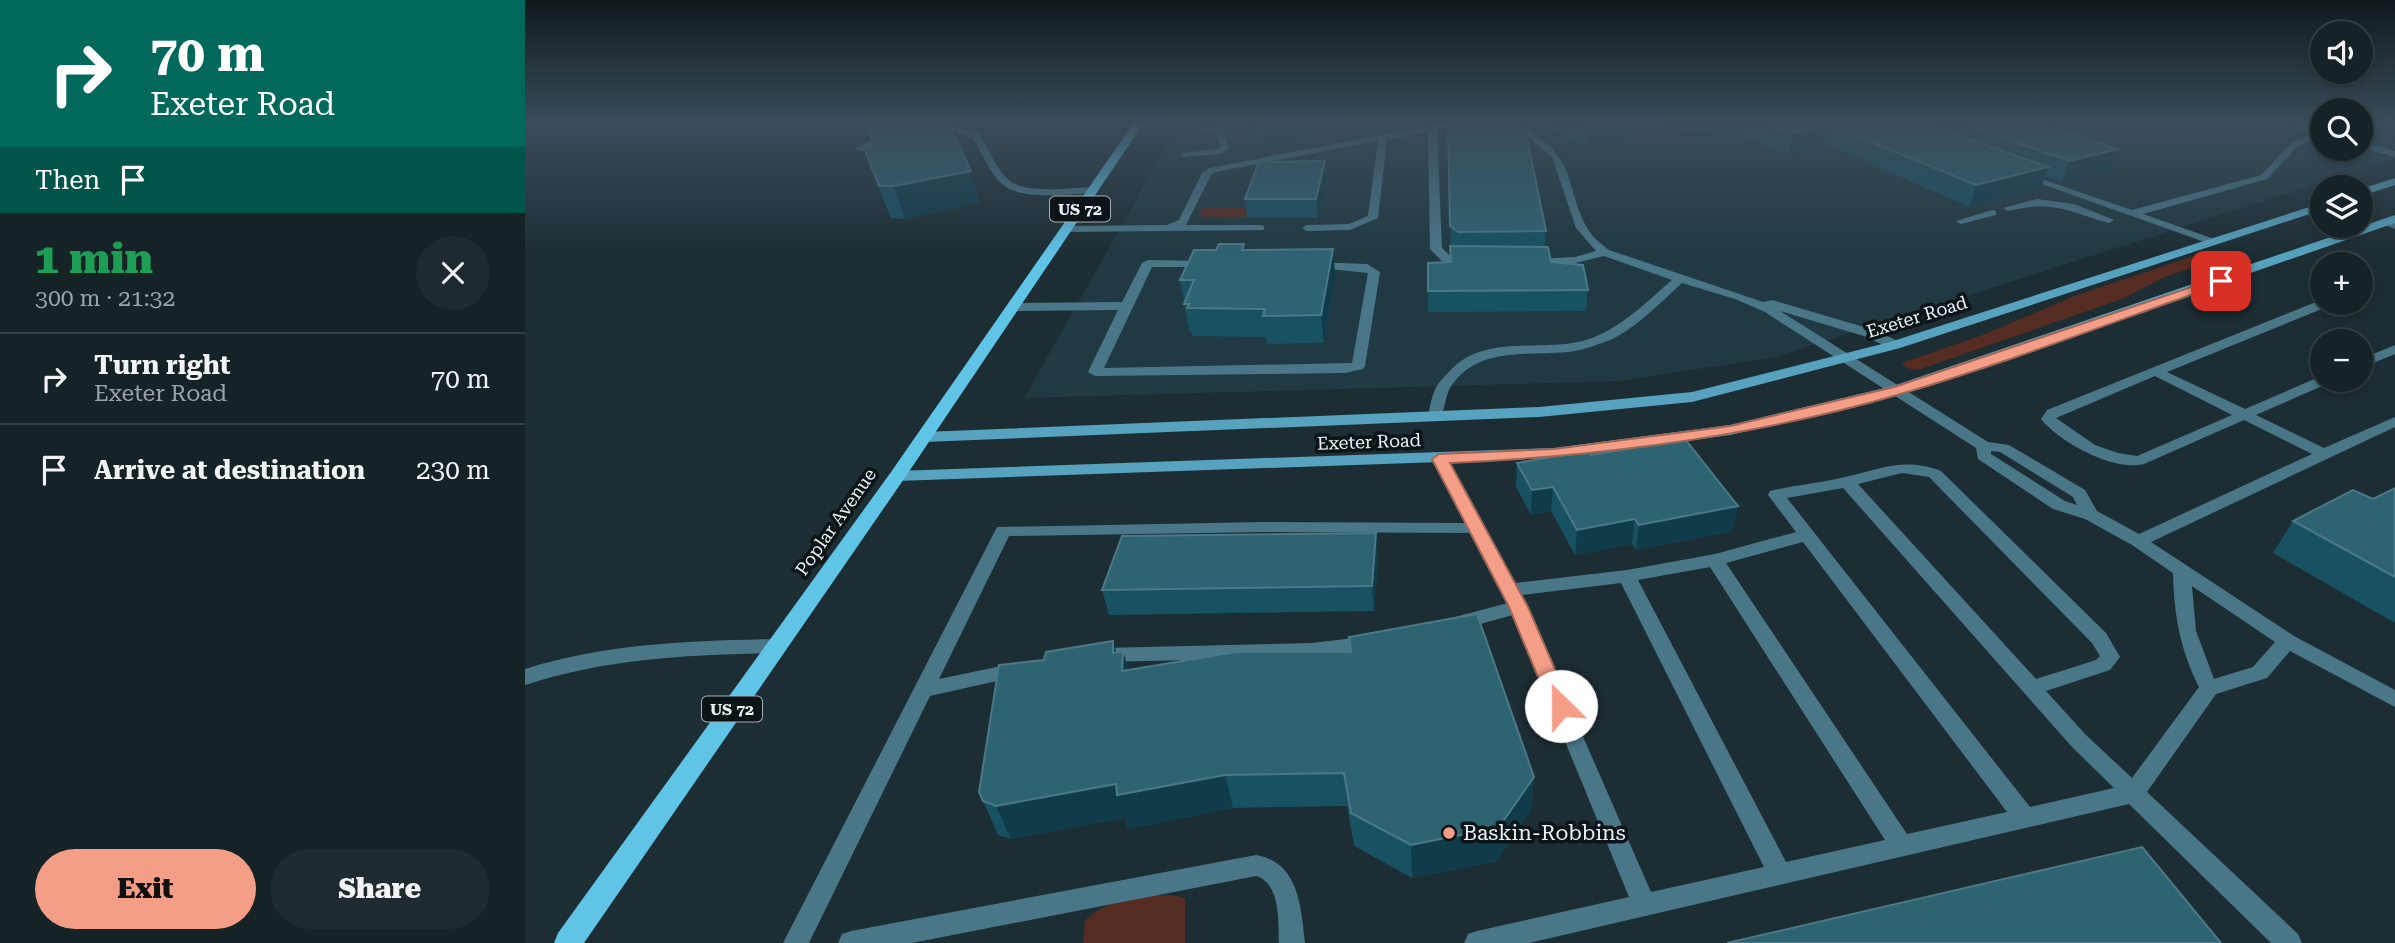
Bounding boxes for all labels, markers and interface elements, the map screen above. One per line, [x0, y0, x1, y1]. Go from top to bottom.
map controls [2310, 21, 2373, 392]
button: sound [2310, 21, 2373, 84]
text: 70 m [150, 26, 265, 83]
icon: right [35, 28, 126, 119]
text: Exeter Road [150, 85, 335, 123]
button: search [2310, 98, 2373, 161]
icon: arrive [114, 161, 152, 199]
text: Then [35, 165, 100, 195]
button: layers [2310, 175, 2373, 238]
road number: US 72 [1050, 196, 1110, 222]
text: 1 min [35, 234, 153, 283]
button: close [416, 236, 490, 310]
pin [2191, 251, 2251, 311]
button: + [2310, 252, 2373, 315]
icon: arrive [2202, 262, 2240, 300]
text: 300 m · 21:32 [35, 285, 175, 312]
street label: Exeter Road [1864, 291, 1970, 342]
button: − [2310, 329, 2373, 392]
text: Turn right [94, 350, 230, 380]
icon: right [35, 360, 73, 398]
text: 70 m [431, 364, 490, 394]
text: Exeter Road [94, 380, 227, 407]
street label: Exeter Road [1317, 429, 1422, 454]
icon: arrive [35, 451, 73, 489]
text: Arrive at destination [94, 455, 365, 485]
text: 230 m [416, 455, 490, 485]
street label: Poplar Avenue [791, 464, 880, 579]
position arrow [1524, 669, 1598, 743]
road number: US 72 [702, 696, 762, 722]
place label: Baskin-Robbins [1463, 821, 1626, 845]
marker: Baskin-Robbins [1441, 825, 1457, 841]
button: Exit [35, 849, 256, 929]
button: Share [270, 849, 490, 929]

